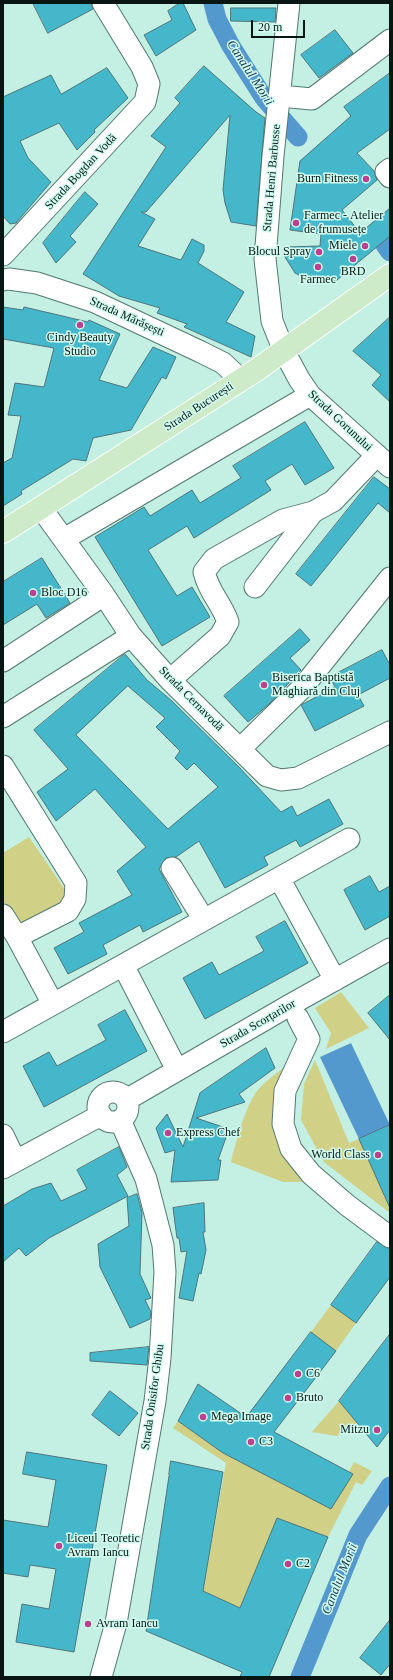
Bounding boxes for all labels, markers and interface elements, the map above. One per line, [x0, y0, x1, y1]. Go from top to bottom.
scale bar [253, 12, 307, 38]
text: 20 m [258, 20, 282, 34]
water label: Canalul Morii [223, 37, 277, 109]
street label: Strada Henri Barbusse [260, 124, 284, 232]
street label: Strada Bogdan Vodă [42, 131, 120, 213]
place label: Burn Fitness [297, 172, 358, 186]
marker: Burn Fitness [361, 174, 371, 184]
place label: Farmec - Atelier de frumusețe [304, 209, 383, 237]
marker: Farmec - Atelier de frumusețe [291, 218, 301, 228]
place label: Miele [329, 239, 357, 253]
marker: Miele [360, 241, 370, 251]
place label: Blocul Spray [248, 245, 311, 259]
marker: Blocul Spray [314, 247, 324, 257]
marker: BRD [348, 254, 358, 264]
marker: Farmec [313, 262, 323, 272]
place label: BRD [341, 265, 365, 279]
place label: Farmec [300, 273, 336, 287]
street label: Strada Mărășești [87, 294, 167, 340]
marker: Cindy Beauty Studio [75, 320, 85, 330]
place label: Cindy Beauty Studio [47, 331, 113, 359]
street label: Strada București [162, 379, 236, 435]
street label: Strada Gorunului [305, 387, 375, 455]
place label: Bloc D16 [41, 586, 87, 600]
marker: Bloc D16 [28, 588, 38, 598]
street label: Strada Cernavodă [156, 664, 226, 734]
place label: Biserica Baptistă Maghiară din Cluj [272, 671, 360, 699]
marker: Biserica Baptistă Maghiară din Cluj [259, 680, 269, 690]
street label: Strada Scorțarilor [218, 997, 298, 1051]
place label: Express Chef [176, 1126, 240, 1140]
marker: Express Chef [163, 1128, 173, 1138]
place label: World Class [311, 1148, 370, 1162]
marker: World Class [373, 1150, 383, 1160]
street label: Strada Onisifor Ghibu [138, 1343, 168, 1451]
place label: C6 [306, 1367, 320, 1381]
marker: C6 [293, 1369, 303, 1379]
place label: Bruto [296, 1391, 323, 1405]
marker: Bruto [283, 1393, 293, 1403]
place label: Mega Image [211, 1410, 271, 1424]
marker: Mega Image [198, 1412, 208, 1422]
place label: Mitzu [340, 1423, 369, 1437]
marker: Mitzu [372, 1425, 382, 1435]
place label: C3 [259, 1435, 273, 1449]
marker: C3 [246, 1437, 256, 1447]
place label: Liceul Teoretic Avram Iancu [67, 1532, 140, 1560]
marker: Liceul Teoretic Avram Iancu [54, 1541, 64, 1551]
water label: Canalul Morii [319, 1541, 361, 1617]
place label: C2 [296, 1557, 310, 1571]
marker: C2 [283, 1559, 293, 1569]
place label: Avram Iancu [96, 1617, 158, 1631]
marker: Avram Iancu [83, 1619, 93, 1629]

